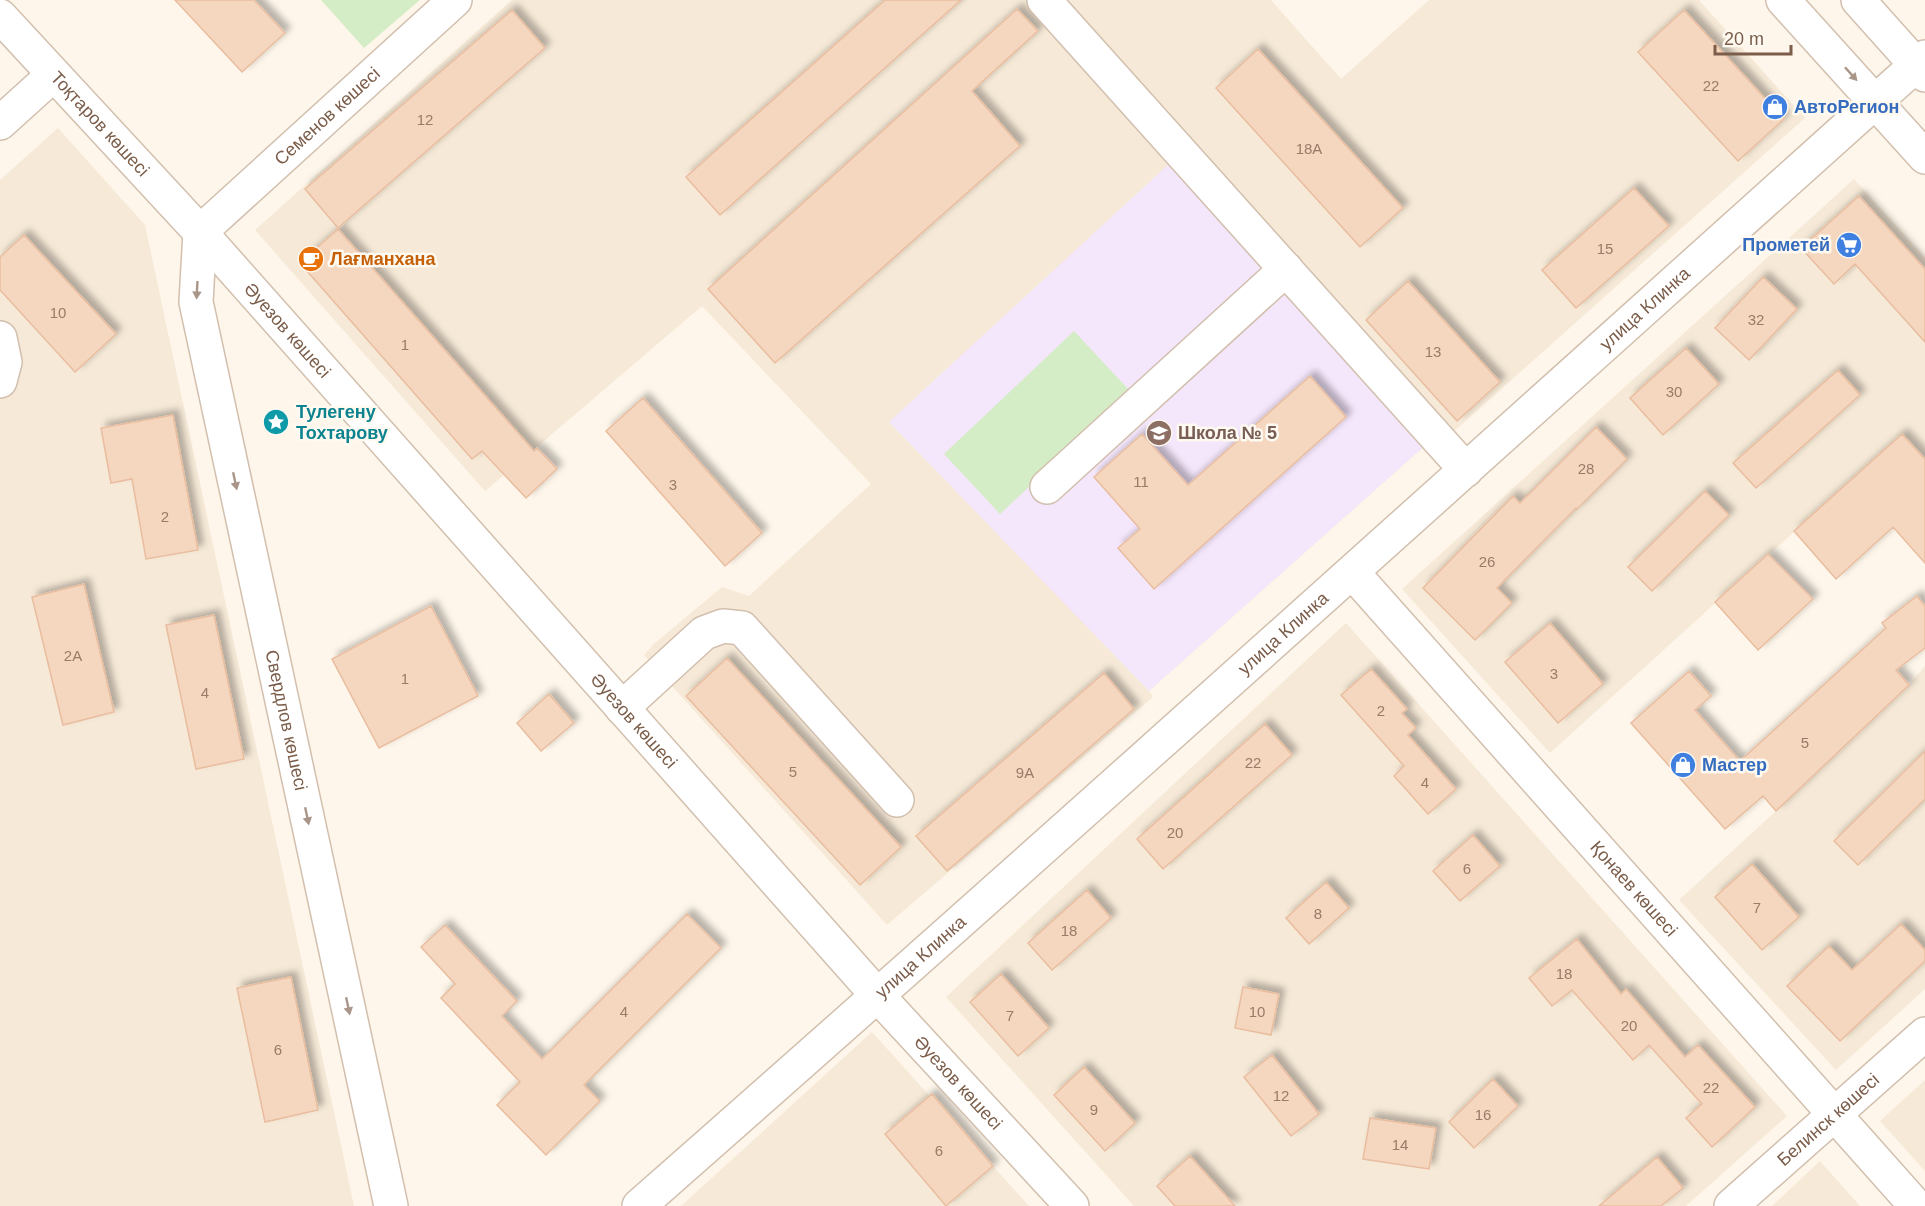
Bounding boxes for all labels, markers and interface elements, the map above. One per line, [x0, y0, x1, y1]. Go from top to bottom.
scale bar [1715, 18, 1792, 56]
text: 20 m [1724, 29, 1764, 49]
street label: Семенов көшесі [270, 63, 384, 169]
street label: Тоқтаров көшесі [47, 67, 153, 180]
one-way arrow [1844, 67, 1858, 82]
house number: 22 [1703, 77, 1719, 94]
shop icon: АвтоРегион [1760, 92, 1790, 122]
place label: АвтоРегион [1794, 97, 1899, 117]
house number: 12 [417, 111, 433, 128]
house number: 18А [1296, 140, 1322, 157]
supermarket icon: Прометей [1834, 230, 1864, 260]
place label: Прометей [1742, 235, 1830, 255]
house number: 15 [1597, 240, 1613, 257]
cafe icon: Лағманхана [296, 244, 326, 274]
place label: Лағманхана [330, 249, 436, 269]
street label: улица Клинка [1596, 262, 1695, 354]
street label: Әуезов көшесі [240, 279, 335, 382]
one-way arrow [192, 281, 201, 300]
house number: 10 [50, 304, 66, 321]
house number: 32 [1748, 311, 1764, 328]
house number: 1 [401, 336, 409, 353]
house number: 13 [1425, 343, 1441, 360]
house number: 30 [1666, 383, 1682, 400]
place label: Тулегену Тохтарову [296, 402, 388, 443]
place icon: Тулегену Тохтарову [261, 407, 291, 437]
school or university icon: Школа № 5 [1144, 418, 1174, 448]
place label: Школа № 5 [1178, 423, 1277, 443]
house number: 28 [1578, 460, 1594, 477]
one-way arrow [231, 472, 240, 491]
house number: 11 [1133, 473, 1149, 490]
house number: 3 [669, 476, 677, 493]
house number: 2 [161, 508, 169, 525]
house number: 26 [1479, 553, 1495, 570]
street label: улица Клинка [1234, 587, 1333, 679]
house number: 2А [64, 647, 82, 664]
street label: Свердлов көшесі [261, 648, 311, 792]
house number: 3 [1550, 665, 1558, 682]
street label: Әуезов көшесі [587, 669, 681, 772]
house number: 1 [401, 670, 409, 687]
house number: 4 [201, 684, 209, 701]
house number: 2 [1377, 702, 1385, 719]
house number: 5 [1801, 734, 1809, 751]
shop icon: Мастер [1668, 750, 1698, 780]
house number: 22 [1245, 754, 1261, 771]
place label: Мастер [1702, 755, 1767, 775]
house number: 5 [789, 763, 797, 780]
house number: 9А [1016, 764, 1034, 781]
house number: 4 [1421, 774, 1429, 791]
one-way arrow [302, 806, 312, 825]
house number: 20 [1167, 824, 1183, 841]
street label: Қонаев көшесі [1586, 837, 1681, 940]
house number: 6 [1463, 860, 1471, 877]
house number: 7 [1753, 899, 1761, 916]
house number: 8 [1314, 905, 1322, 922]
street label: улица Клинка [871, 911, 971, 1002]
house number: 18 [1061, 922, 1077, 939]
house number: 18 [1556, 965, 1572, 982]
one-way arrow [343, 997, 353, 1015]
house number: 4 [620, 1003, 628, 1020]
house number: 10 [1249, 1003, 1265, 1020]
house number: 7 [1006, 1007, 1014, 1024]
house number: 20 [1621, 1017, 1637, 1034]
street label: Әуезов көшесі [910, 1032, 1006, 1134]
house number: 6 [274, 1041, 282, 1058]
street label: Белинск көшесі [1773, 1069, 1883, 1170]
house number: 22 [1703, 1079, 1719, 1096]
house number: 12 [1273, 1087, 1289, 1104]
house number: 9 [1090, 1101, 1098, 1118]
house number: 16 [1475, 1106, 1491, 1123]
house number: 14 [1392, 1136, 1408, 1153]
house number: 6 [935, 1142, 943, 1159]

